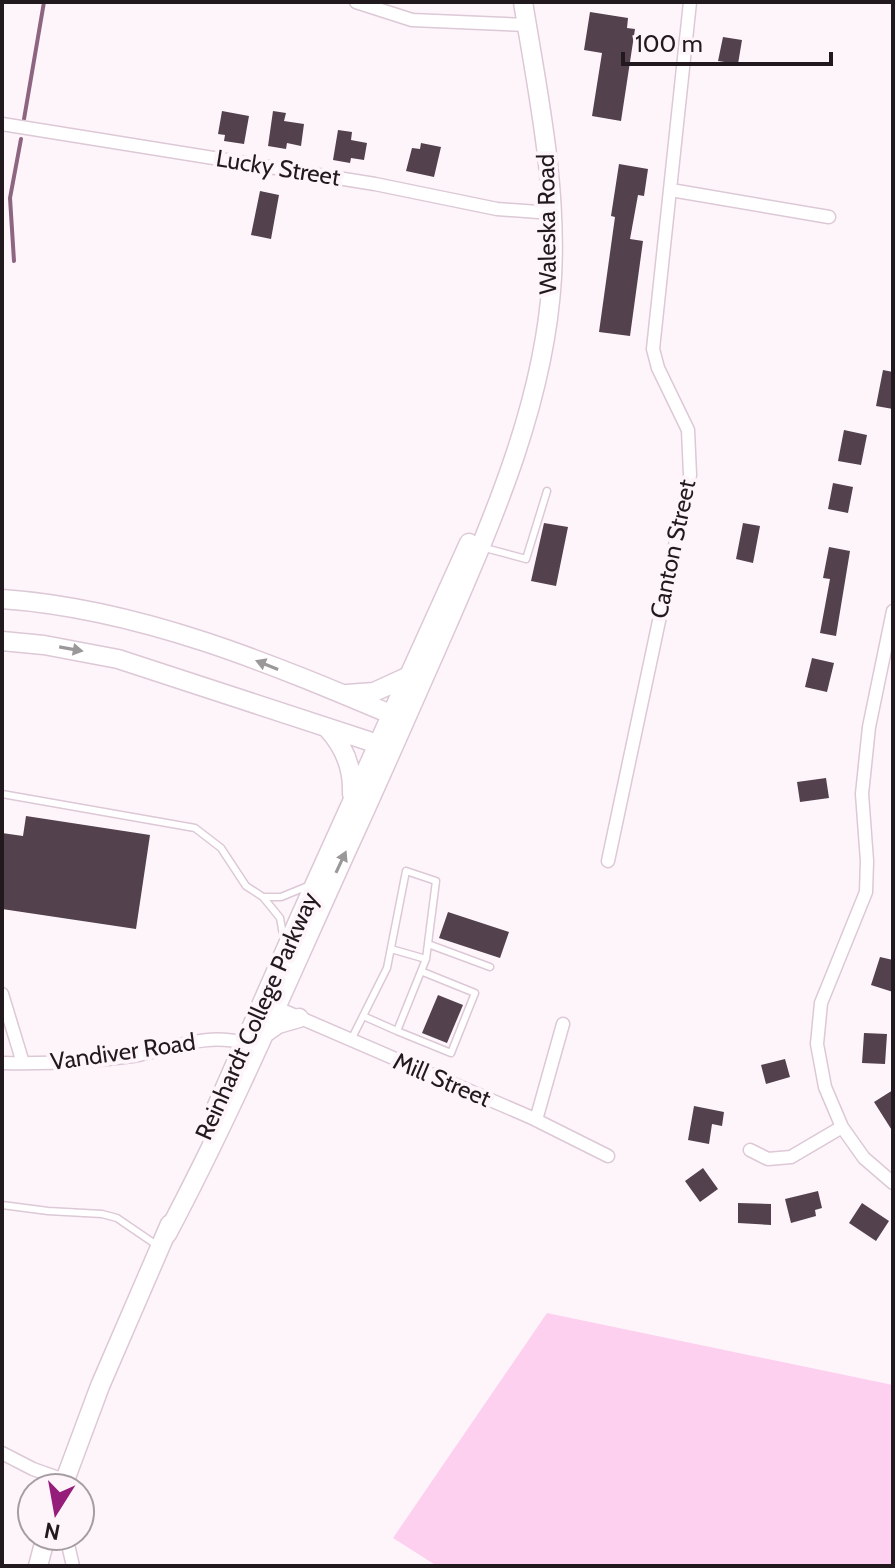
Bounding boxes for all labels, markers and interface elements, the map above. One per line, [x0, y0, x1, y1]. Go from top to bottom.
scale bar [623, 16, 831, 66]
text: 100 m [635, 29, 703, 58]
street label: Lucky Street [214, 143, 342, 192]
street label: Waleska Road [531, 153, 562, 295]
street label: Canton Street [644, 477, 701, 621]
one-way arrow [59, 644, 84, 656]
one-way arrow [255, 659, 279, 672]
one-way arrow [334, 851, 347, 874]
street label: Reinhardt College Parkway [189, 888, 324, 1144]
street label: Vandiver Road [49, 1027, 197, 1076]
street label: Mill Street [389, 1046, 495, 1113]
north arrow [16, 1472, 96, 1552]
text: N [42, 1516, 62, 1546]

